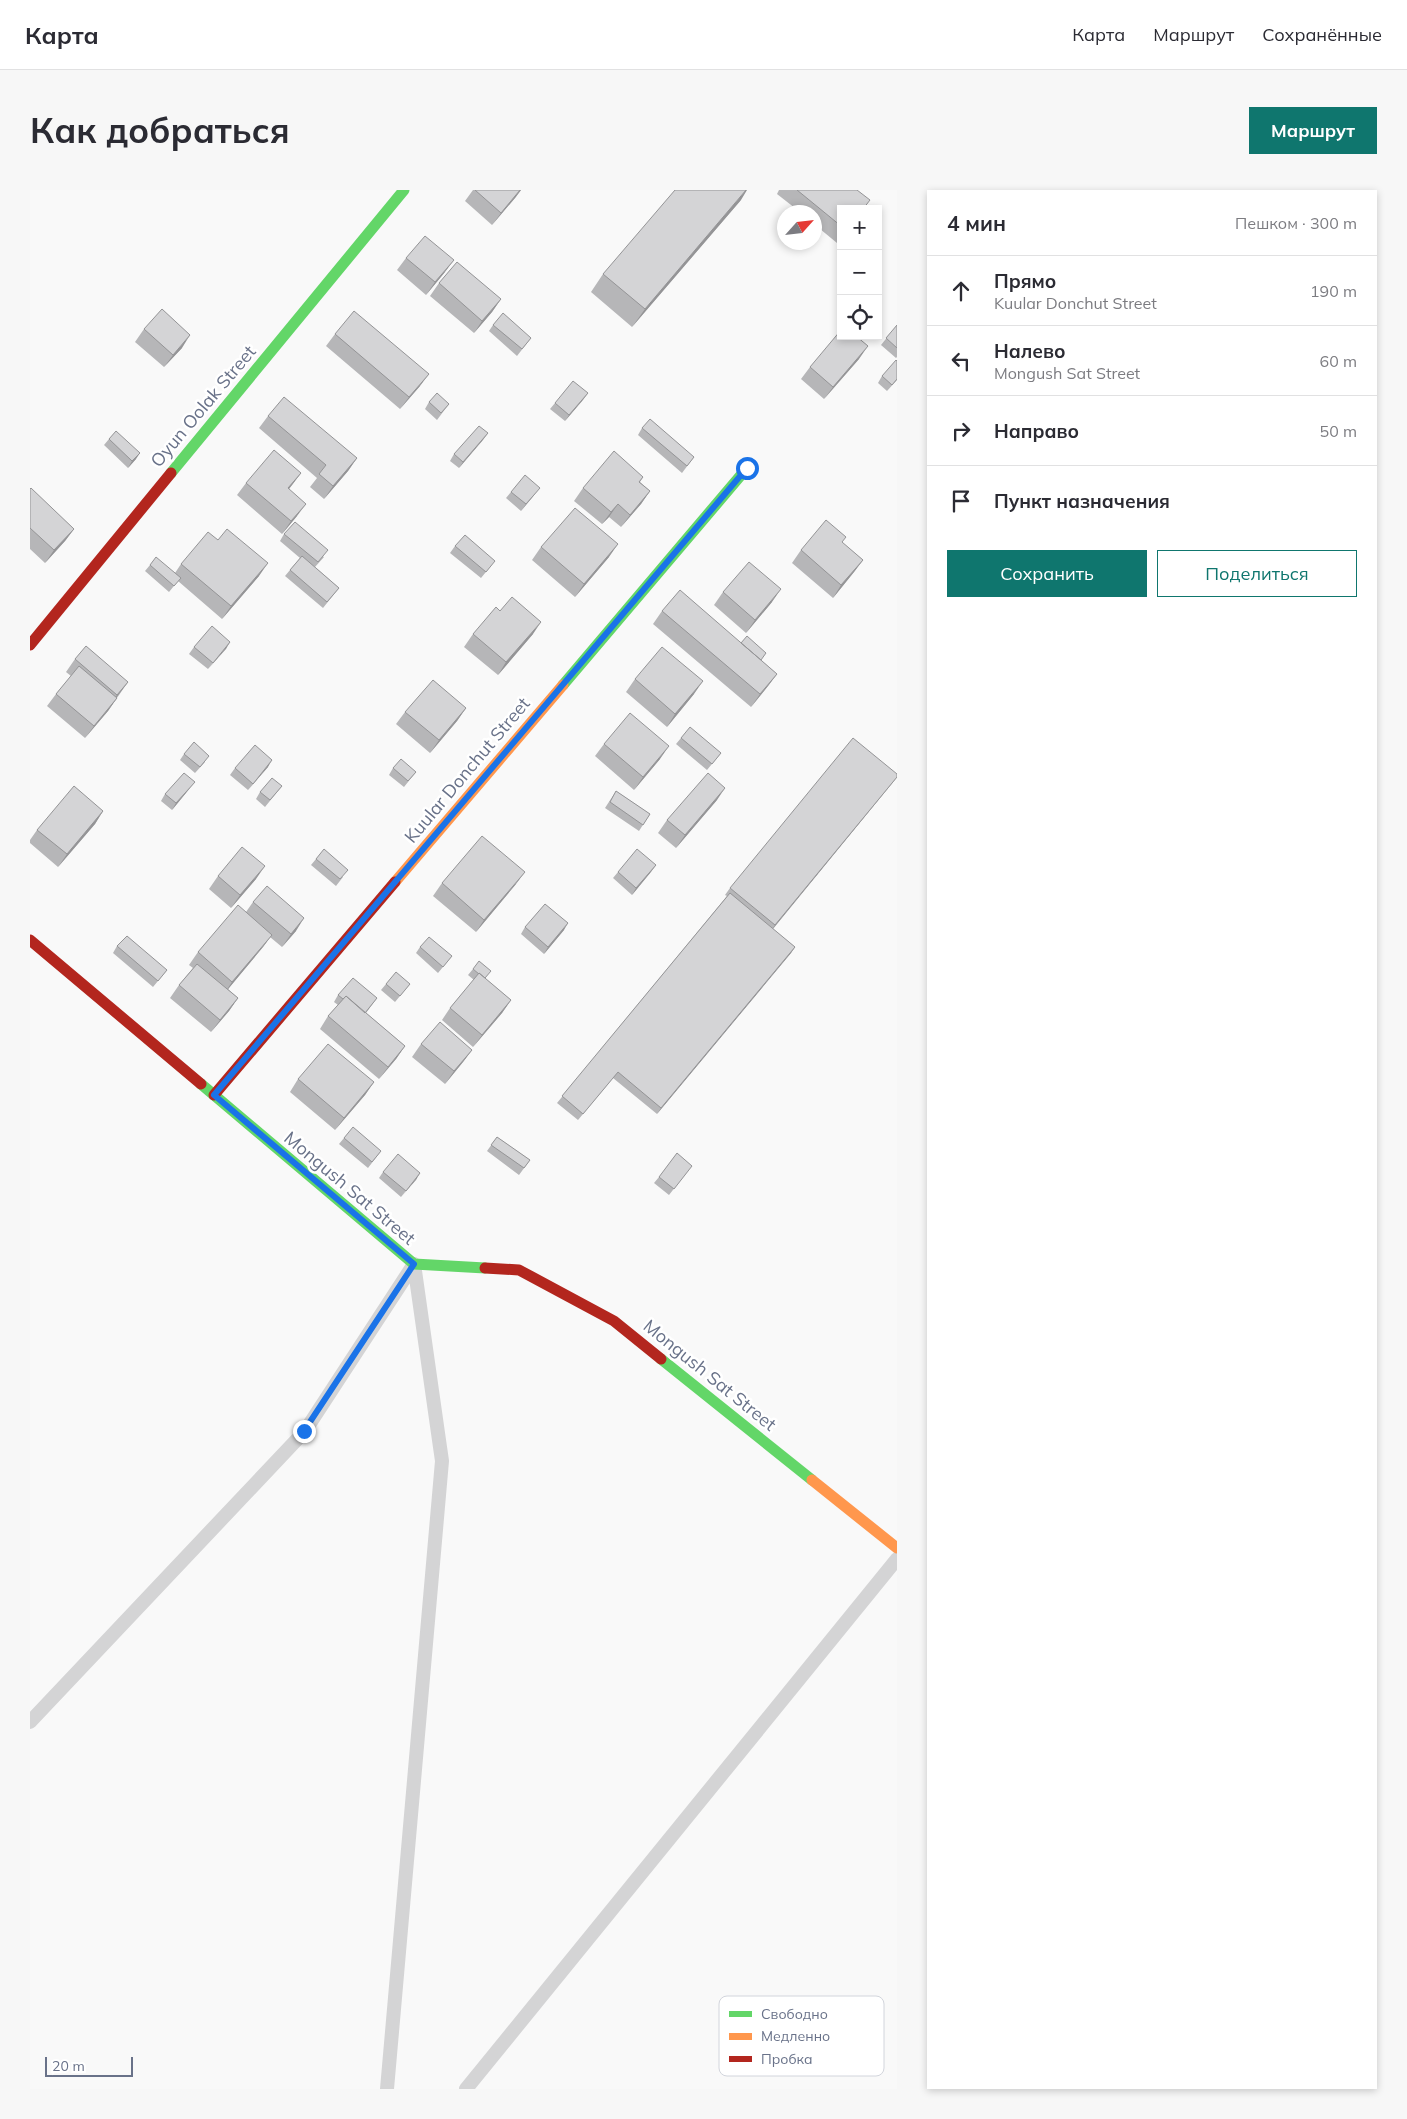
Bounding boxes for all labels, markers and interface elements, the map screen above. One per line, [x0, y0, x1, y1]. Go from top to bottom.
text: Карта [25, 20, 99, 50]
text: Карта [1072, 23, 1125, 46]
text: Маршрут [1153, 23, 1234, 46]
text: Сохранённые [1262, 23, 1382, 46]
button: Маршрут [1249, 107, 1377, 154]
text: Как добраться [30, 108, 290, 152]
north arrow [777, 205, 822, 250]
map controls [837, 205, 882, 340]
button: + [837, 205, 882, 250]
text: 4 мин [947, 210, 1006, 236]
text: Пешком · 300 m [1235, 213, 1357, 233]
button: − [837, 250, 882, 295]
text: Прямо [994, 269, 1056, 293]
icon: ahead [947, 277, 975, 305]
text: 190 m [1310, 281, 1357, 301]
text: Kuular Donchut Street [994, 293, 1157, 313]
button: locate [837, 295, 882, 340]
text: Налево [994, 339, 1066, 363]
street label: Oyun Oolak Street [145, 340, 261, 472]
icon: left [947, 347, 975, 375]
text: 60 m [1320, 351, 1357, 371]
text: Mongush Sat Street [994, 363, 1140, 383]
icon: right [947, 417, 975, 445]
text: Направо [994, 419, 1079, 443]
text: 50 m [1320, 421, 1357, 441]
route start [736, 457, 759, 480]
icon: arrive [947, 487, 975, 515]
text: Пункт назначения [994, 489, 1170, 513]
button: Сохранить [947, 550, 1147, 597]
button: Поделиться [1157, 550, 1357, 597]
street label: Kuular Donchut Street [399, 692, 535, 848]
street label: Mongush Sat Street [280, 1126, 420, 1250]
street label: Mongush Sat Street [639, 1314, 781, 1436]
route end [293, 1420, 316, 1443]
legend [719, 1996, 884, 2076]
text: Свободно [761, 2005, 828, 2023]
text: Медленно [761, 2027, 830, 2045]
text: Пробка [761, 2050, 813, 2068]
scale bar [45, 2054, 132, 2077]
text: 20 m [52, 2057, 85, 2075]

